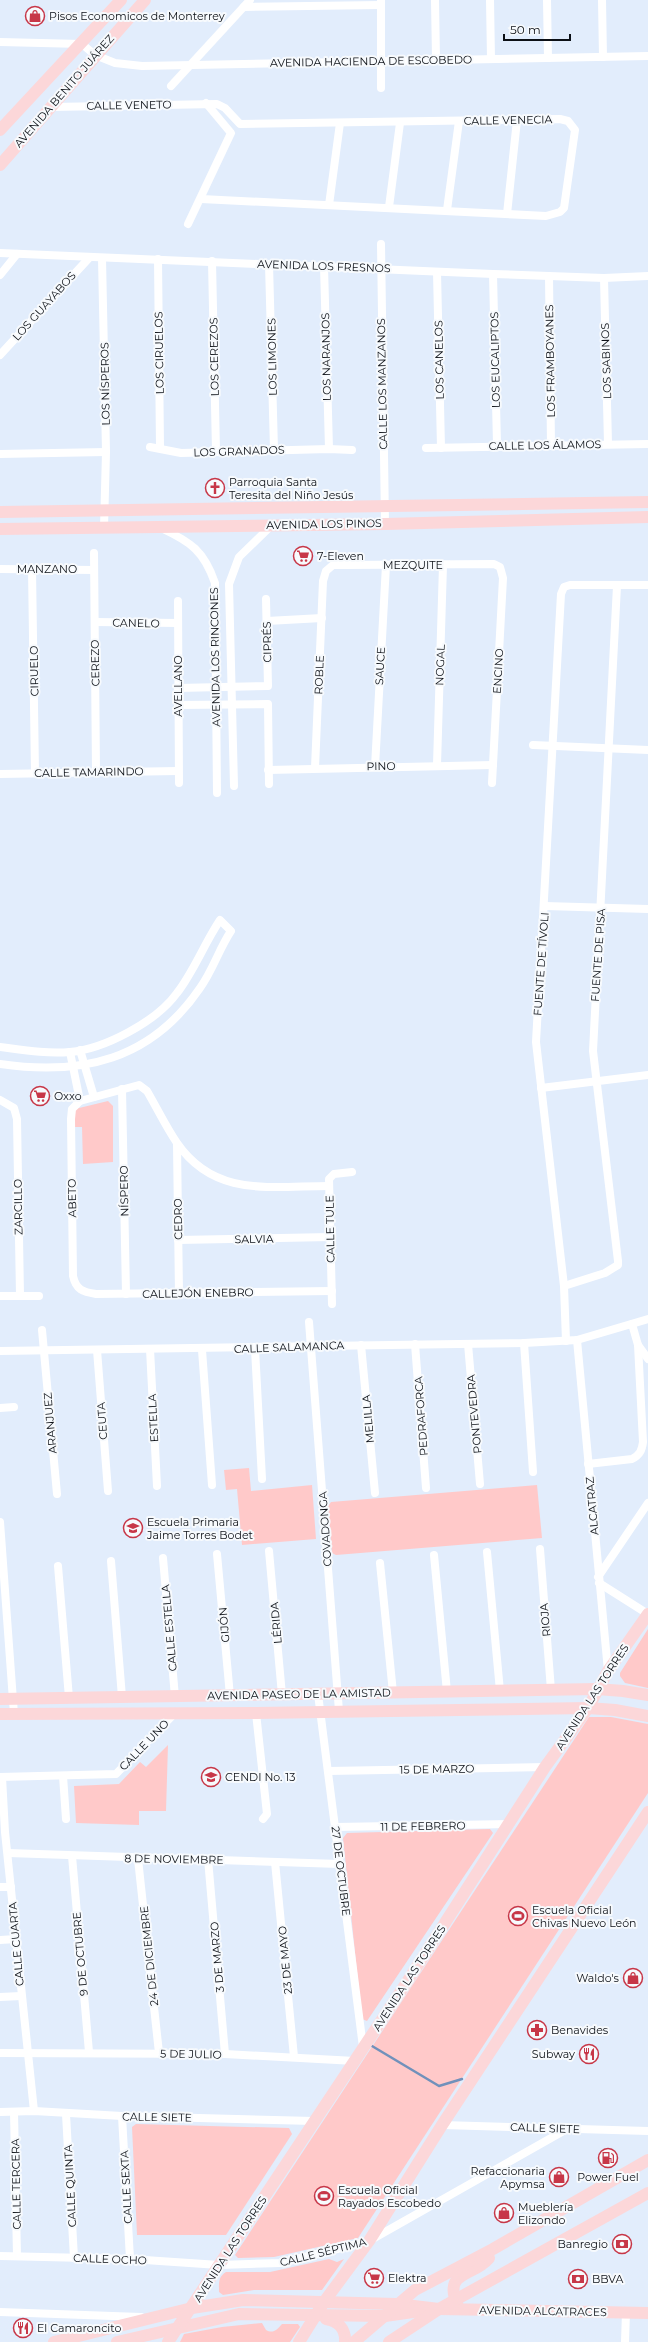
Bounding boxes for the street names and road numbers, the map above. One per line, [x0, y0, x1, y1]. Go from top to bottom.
street label: AVENIDA BENITO JUÁREZ [11, 32, 117, 150]
street label: AVENIDA HACIENDA DE ESCOBEDO [270, 52, 472, 70]
street label: CALLE VENETO [86, 97, 172, 113]
street label: CALLE VENECIA [463, 112, 553, 128]
street label: AVENIDA LOS FRESNOS [257, 257, 391, 275]
street label: LOS GUAYABOS [9, 268, 79, 343]
street label: LOS FRAMBOYANES [542, 304, 558, 418]
street label: LOS CIRUELOS [151, 311, 167, 394]
street label: LOS NARANJOS [318, 312, 334, 401]
street label: LOS EUCALIPTOS [487, 312, 503, 408]
street label: LOS CEREZOS [206, 317, 222, 396]
street label: LOS LIMONES [264, 318, 280, 396]
street label: CALLE LOS MANZANOS [374, 318, 390, 450]
street label: LOS CANELOS [431, 320, 447, 400]
street label: LOS SABINOS [598, 322, 614, 399]
street label: LOS NÍSPEROS [97, 342, 113, 426]
street label: CALLE LOS ÁLAMOS [489, 437, 602, 453]
street label: LOS GRANADOS [193, 442, 285, 460]
street label: AVENIDA LOS PINOS [266, 516, 382, 532]
street label: MEZQUITE [383, 558, 443, 572]
street label: MANZANO [17, 562, 77, 576]
street label: AVENIDA LOS RINCONES [207, 587, 223, 727]
street label: CANELO [112, 616, 160, 630]
street label: CIPRÉS [260, 621, 274, 663]
street label: CEREZO [88, 639, 102, 687]
street label: NOGAL [432, 644, 448, 686]
street label: CIRUELO [27, 646, 41, 696]
street label: SAUCE [372, 646, 388, 686]
street label: ENCINO [490, 648, 506, 694]
street label: AVELLANO [171, 655, 185, 717]
street label: ROBLE [311, 655, 327, 695]
street label: PINO [366, 759, 396, 773]
street label: CALLE TAMARINDO [34, 764, 144, 780]
street label: FUENTE DE PISA [588, 908, 608, 1002]
street label: FUENTE DE TÍVOLI [530, 912, 552, 1016]
street label: NÍSPERO [117, 1165, 131, 1217]
street label: ABETO [65, 1178, 79, 1218]
street label: ZARCILLO [11, 1179, 25, 1235]
street label: CALLE TULE [322, 1195, 338, 1263]
street label: CEDRO [171, 1198, 185, 1240]
street label: SALVIA [234, 1232, 274, 1246]
street label: CALLEJÓN ENEBRO [142, 1285, 254, 1301]
street label: CALLE SALAMANCA [234, 1338, 345, 1356]
street label: PONTEVEDRA [464, 1374, 484, 1454]
street label: PEDRAFORCA [411, 1376, 431, 1456]
street label: ARANJUEZ [40, 1392, 60, 1454]
street label: ESTELLA [145, 1393, 161, 1443]
street label: MELILLA [359, 1394, 377, 1444]
street label: CEUTA [94, 1402, 110, 1440]
street label: ALCATRAZ [582, 1476, 602, 1536]
street label: COVADONGA [315, 1491, 335, 1567]
street label: CALLE ESTELLA [158, 1584, 180, 1672]
street label: LÉRIDA [267, 1601, 285, 1645]
street label: RIOJA [537, 1603, 553, 1637]
street label: GIJÓN [215, 1607, 233, 1643]
street label: AVENIDA LAS TORRES [552, 1641, 632, 1753]
street label: AVENIDA PASEO DE LA AMISTAD [207, 1685, 391, 1703]
street label: CALLE UNO [116, 1717, 172, 1773]
street label: 15 DE MARZO [399, 1761, 475, 1777]
street label: 11 DE FEBRERO [380, 1818, 466, 1834]
street label: 27 DE OCTUBRE [329, 1825, 353, 1917]
street label: 8 DE NOVIEMBRE [124, 1851, 224, 1867]
street label: CALLE CUARTA [5, 1901, 27, 1987]
street label: 24 DE DICIEMBRE [137, 1905, 161, 2007]
street label: 9 DE OCTUBRE [69, 1911, 91, 1997]
street label: 3 DE MARZO [207, 1921, 227, 1993]
street label: AVENIDA LAS TORRES [369, 1922, 449, 2034]
street label: 23 DE MAYO [275, 1925, 295, 1995]
street label: 5 DE JULIO [160, 2046, 222, 2062]
street label: CALLE SIETE [122, 2109, 192, 2125]
street label: CALLE SIETE [510, 2120, 580, 2136]
street label: CALLE TERCERA [8, 2138, 24, 2230]
street label: CALLE QUINTA [61, 2144, 79, 2228]
street label: CALLE SEXTA [117, 2150, 135, 2224]
street label: AVENIDA LAS TORRES [190, 2193, 270, 2305]
street label: CALLE SÉPTIMA [278, 2234, 368, 2269]
street label: CALLE OCHO [73, 2251, 147, 2267]
street label: AVENIDA ALCATRACES [479, 2303, 607, 2319]

